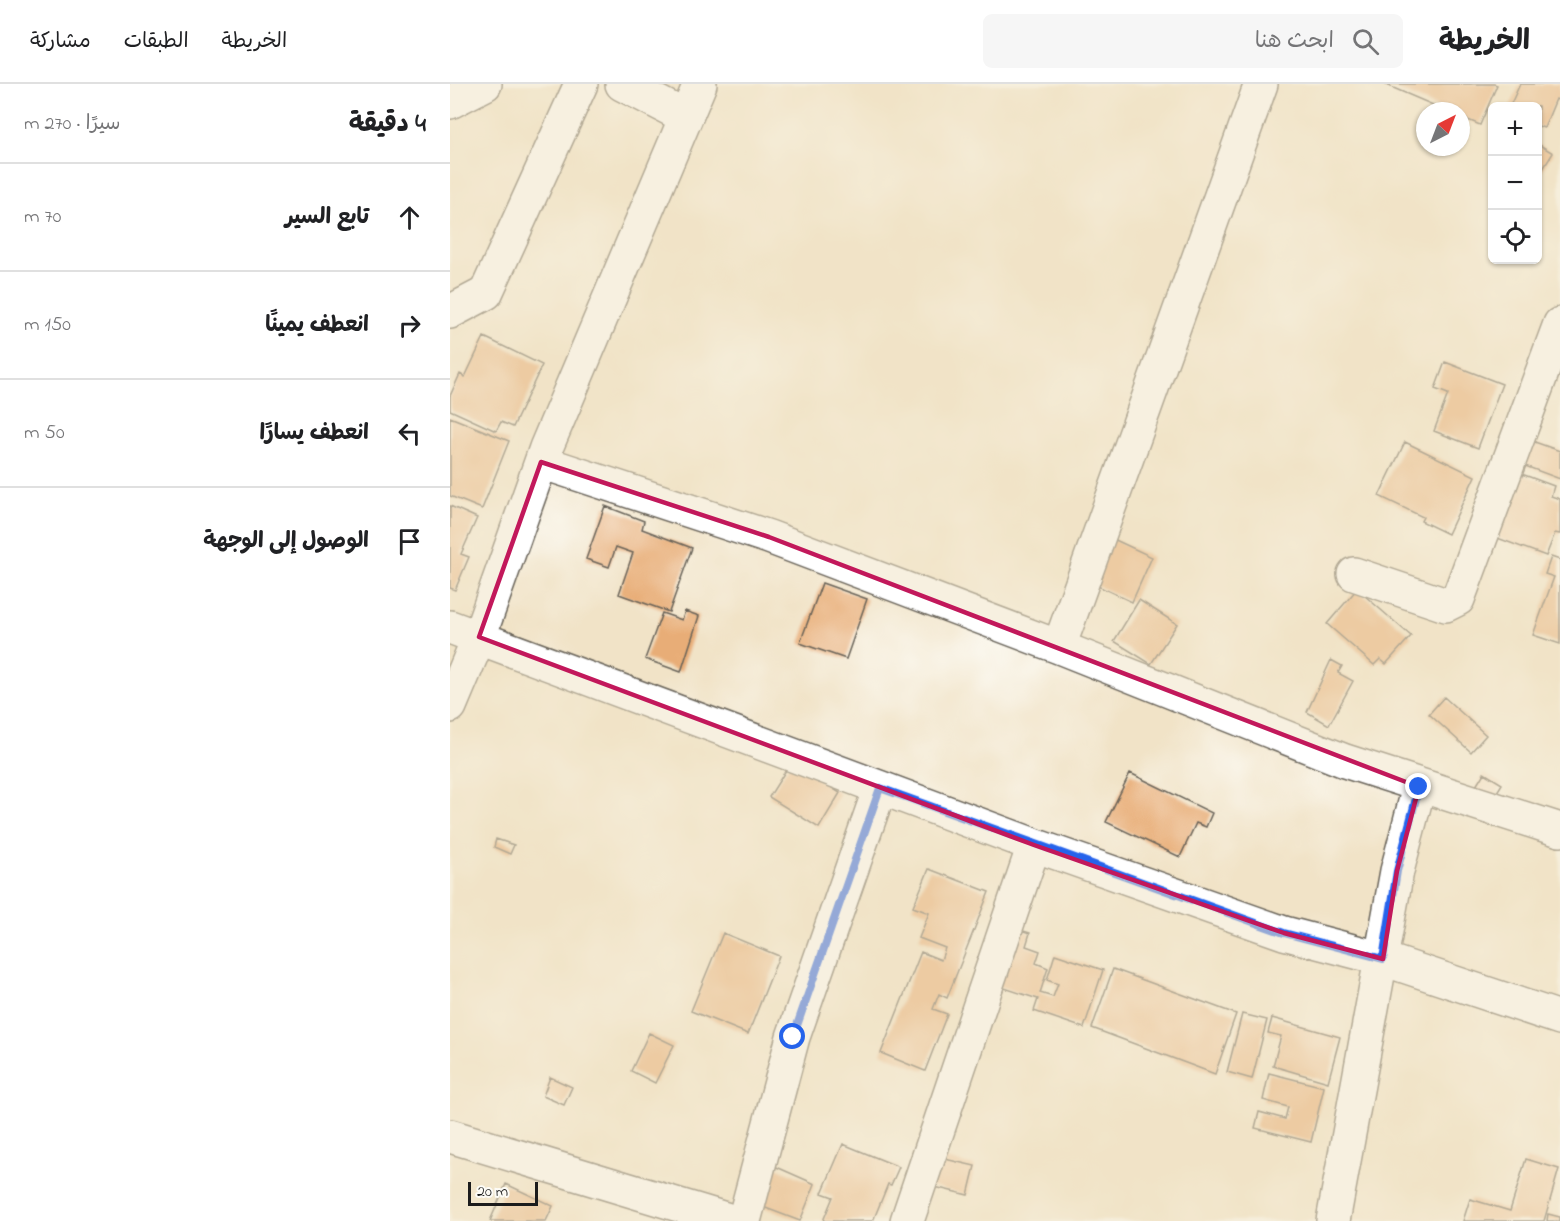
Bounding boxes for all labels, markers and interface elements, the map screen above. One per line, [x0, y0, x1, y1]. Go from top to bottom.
search box [983, 14, 1403, 68]
text: الخريطة [1439, 22, 1530, 63]
icon: search [1349, 25, 1382, 58]
text: ابحث هنا [1255, 26, 1334, 58]
text: مشاركة [30, 27, 91, 57]
text: الطبقات [124, 27, 189, 57]
text: الخريطة [222, 27, 287, 57]
north arrow [1416, 102, 1470, 156]
map controls [1488, 102, 1542, 264]
button: + [1488, 102, 1542, 156]
text: 4 دقيقة [349, 106, 426, 144]
text: سيرًا · 270 m [24, 110, 120, 139]
button: − [1488, 156, 1542, 210]
icon: ahead [393, 201, 426, 234]
text: تابع السير [285, 202, 369, 234]
text: 70 m [24, 203, 61, 232]
button: locate [1488, 210, 1542, 264]
icon: right [393, 309, 426, 342]
text: انعطف يمينًا [265, 310, 369, 342]
text: 150 m [24, 311, 71, 340]
icon: left [393, 417, 426, 450]
text: انعطف يسارًا [260, 418, 369, 450]
text: 50 m [24, 419, 65, 448]
icon: arrive [393, 525, 426, 558]
text: الوصول إلى الوجهة [203, 526, 369, 558]
route end [1405, 773, 1431, 799]
route start [779, 1023, 805, 1049]
scale bar [468, 1179, 538, 1206]
text: 20 m [477, 1180, 508, 1204]

